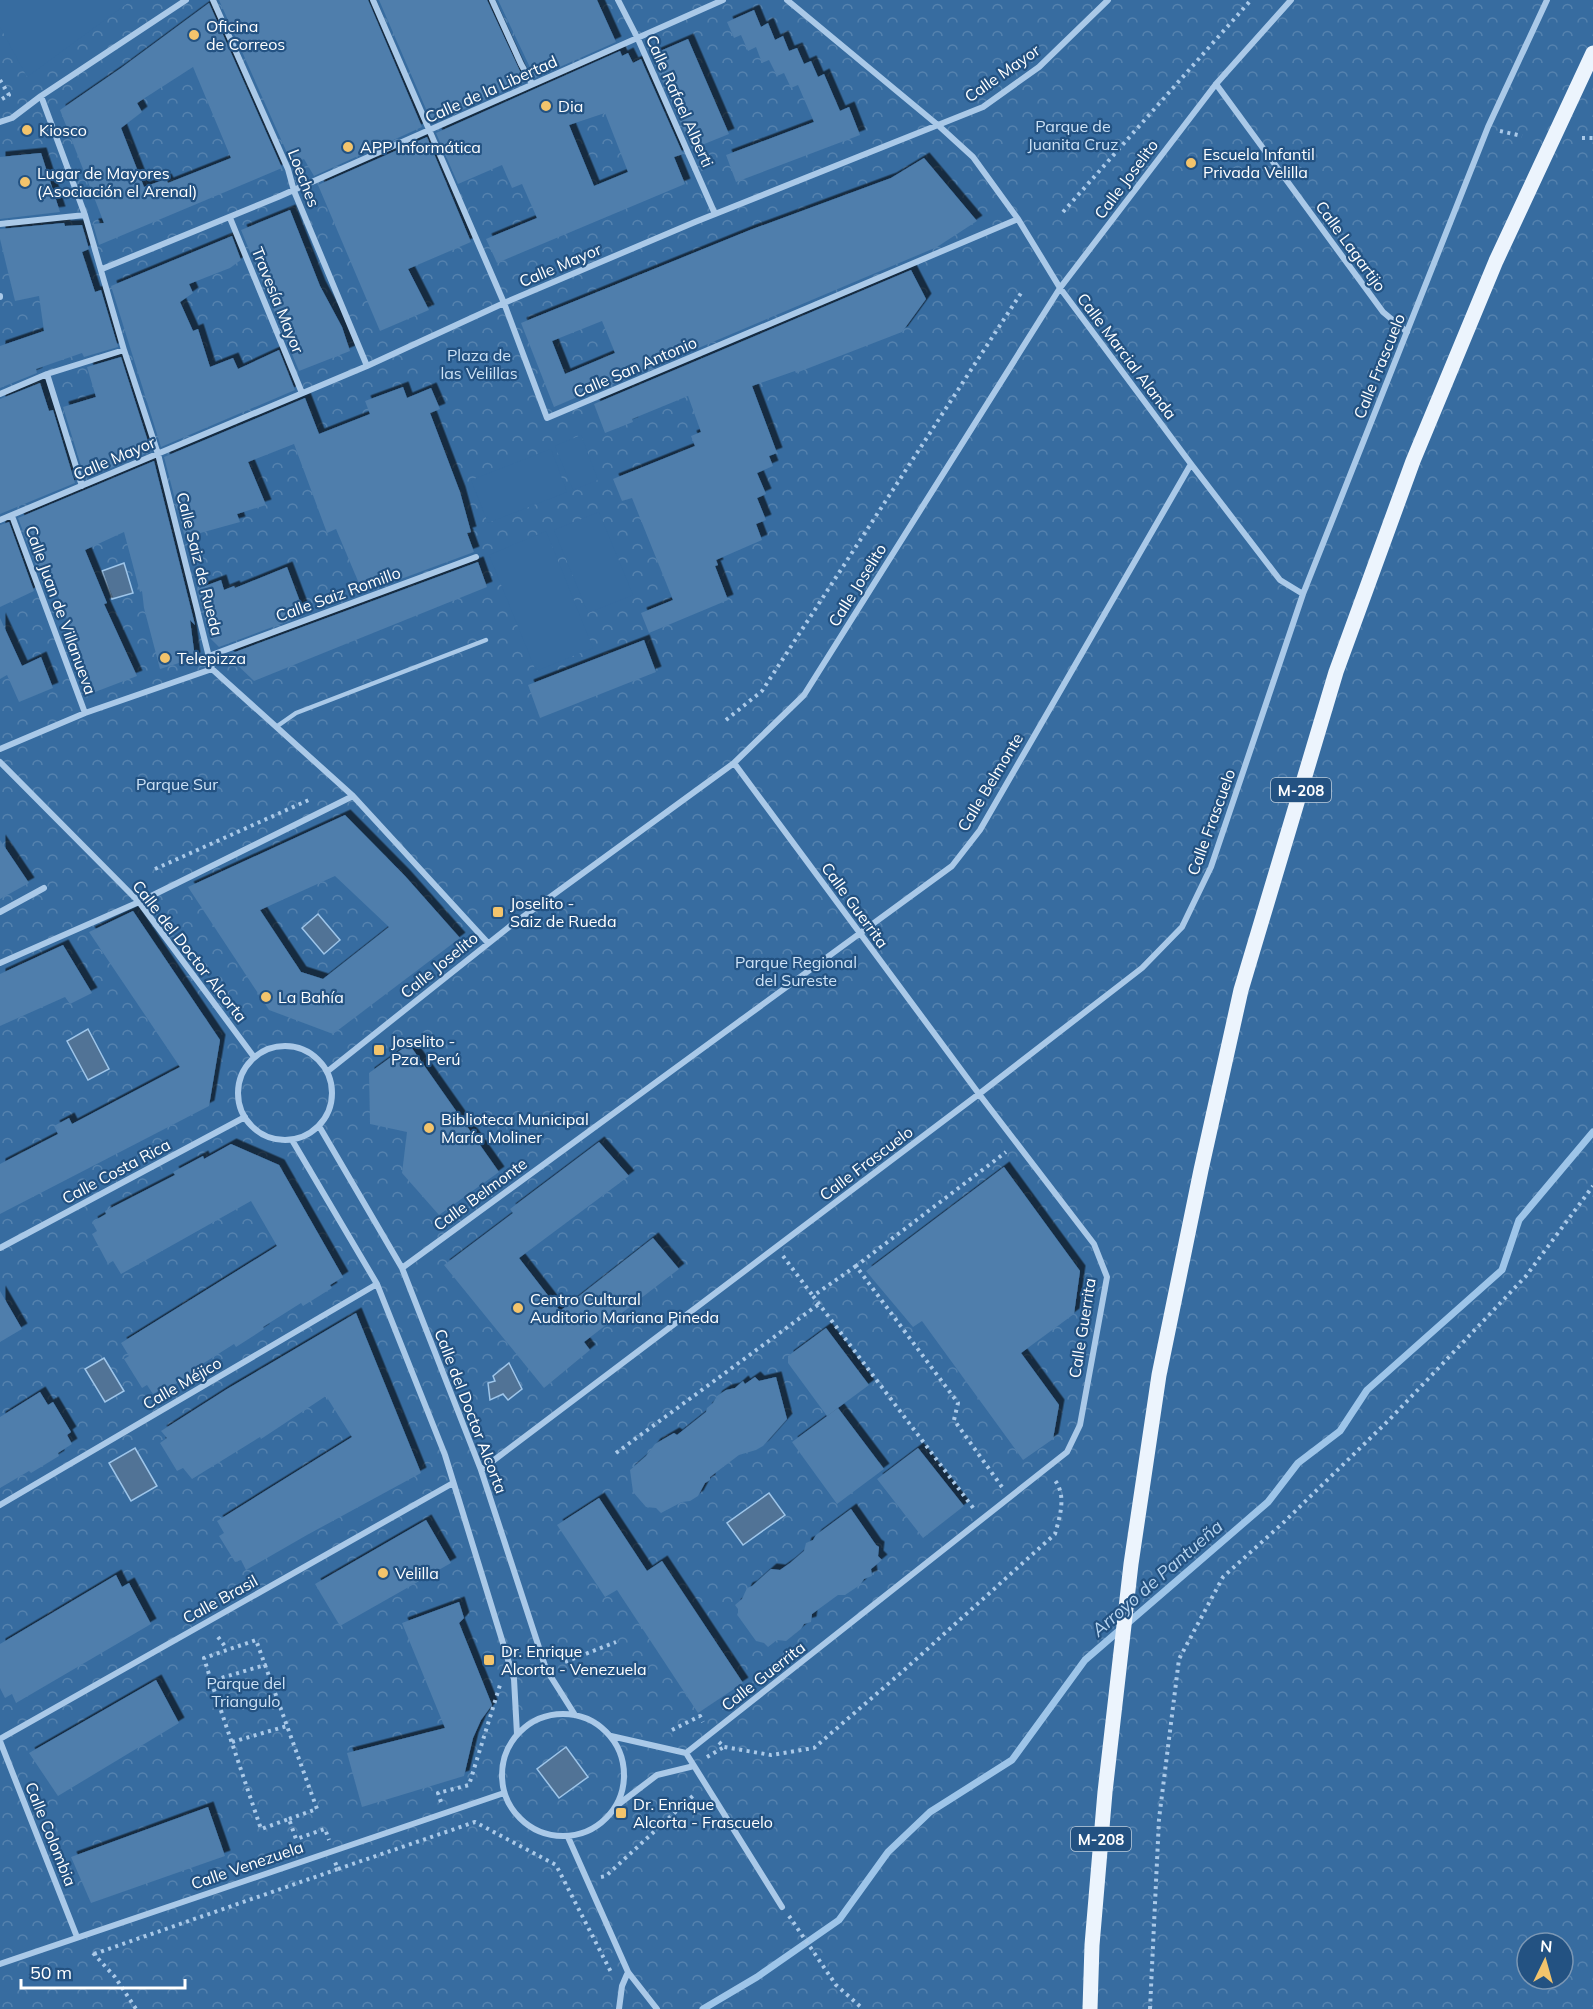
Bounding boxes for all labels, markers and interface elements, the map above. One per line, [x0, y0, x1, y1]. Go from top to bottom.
place label: Oficina de Correos [206, 16, 285, 54]
marker: Oficina de Correos [187, 28, 201, 42]
street label: Calle Rafael Alberti [642, 32, 718, 170]
street label: Calle Mayor [960, 40, 1044, 106]
street label: Calle de la Libertad [422, 51, 560, 127]
place label: Dia [558, 96, 583, 116]
marker: Dia [539, 99, 553, 113]
park label: Parque de Juanita Cruz [1028, 116, 1118, 154]
place label: Kiosco [39, 120, 87, 140]
marker: Kiosco [20, 123, 34, 137]
street label: Calle Joselito [1090, 135, 1162, 223]
place label: APP Informática [360, 137, 481, 157]
marker: APP Informática [341, 140, 355, 154]
place label: Escuela Infantil Privada Velilla [1203, 144, 1315, 182]
street label: Loeches [284, 146, 324, 210]
marker: Escuela Infantil Privada Velilla [1184, 156, 1198, 170]
place label: Lugar de Mayores (Asociación el Arenal) [37, 163, 197, 201]
marker: Lugar de Mayores (Asociación el Arenal) [18, 175, 32, 189]
street label: Calle Lagartijo [1311, 197, 1391, 295]
street label: Calle Mayor [516, 239, 604, 291]
street label: Travesía Mayor [248, 244, 308, 356]
street label: Calle Marcial Alanda [1073, 289, 1181, 423]
street label: Calle Frascuelo [1349, 310, 1409, 422]
street label: Calle San Antonio [570, 332, 700, 402]
park label: Plaza de las Velillas [440, 345, 518, 383]
street label: Calle Mayor [70, 432, 158, 484]
street label: Calle Saiz de Rueda [172, 490, 228, 638]
street label: Calle Juan de Villanueva [21, 523, 101, 697]
street label: Calle Joselito [824, 540, 890, 630]
street label: Calle Saiz Romillo [273, 562, 403, 626]
place label: Telepizza [177, 648, 246, 668]
marker: Telepizza [158, 651, 172, 665]
street label: Calle Belmonte [953, 729, 1027, 835]
street label: Calle Frascuelo [1183, 766, 1239, 878]
park label: Parque Sur [136, 774, 218, 794]
road number: M-208 [1271, 778, 1331, 802]
street label: Calle Guerrita [817, 858, 893, 952]
street label: Calle del Doctor Alcorta [128, 876, 252, 1026]
place label: Joselito - Saiz de Rueda [510, 893, 617, 931]
marker: Joselito - Saiz de Rueda [491, 905, 505, 919]
street label: Calle Joselito [396, 928, 482, 1002]
park label: Parque Regional del Sureste [735, 952, 857, 990]
place label: La Bahía [278, 987, 344, 1007]
marker: La Bahía [259, 990, 273, 1004]
place label: Joselito - Pza. Perú [391, 1031, 461, 1069]
marker: Joselito - Pza. Perú [372, 1043, 386, 1057]
place label: Biblioteca Municipal María Moliner [441, 1109, 589, 1147]
marker: Biblioteca Municipal María Moliner [422, 1121, 436, 1135]
street label: Calle Frascuelo [815, 1121, 917, 1205]
street label: Calle Costa Rica [58, 1134, 174, 1208]
street label: Calle Belmonte [429, 1153, 531, 1235]
street label: Calle Guerrita [1064, 1277, 1100, 1379]
place label: Centro Cultural Auditorio Mariana Pineda [530, 1289, 719, 1327]
marker: Centro Cultural Auditorio Mariana Pineda [511, 1301, 525, 1315]
street label: Calle del Doctor Alcorta [430, 1326, 512, 1496]
street label: Calle Méjico [139, 1352, 225, 1414]
water label: Arroyo de Pantueña [1086, 1515, 1228, 1642]
place label: Velilla [395, 1563, 439, 1583]
marker: Velilla [376, 1566, 390, 1580]
street label: Calle Brasil [179, 1570, 261, 1628]
street label: Calle Guerrita [717, 1637, 809, 1715]
place label: Dr. Enrique Alcorta - Venezuela [501, 1641, 647, 1679]
marker: Dr. Enrique Alcorta - Venezuela [482, 1653, 496, 1667]
park label: Parque del Triangulo [206, 1673, 286, 1711]
street label: Calle Colombia [21, 1779, 81, 1889]
place label: Dr. Enrique Alcorta - Frascuelo [633, 1794, 773, 1832]
marker: Dr. Enrique Alcorta - Frascuelo [614, 1806, 628, 1820]
road number: M-208 [1071, 1827, 1131, 1851]
street label: Calle Venezuela [188, 1836, 306, 1894]
north arrow [1515, 1931, 1575, 1991]
text: N [1539, 1936, 1553, 1957]
scale bar [21, 1952, 184, 1990]
text: 50 m [30, 1961, 72, 1984]

